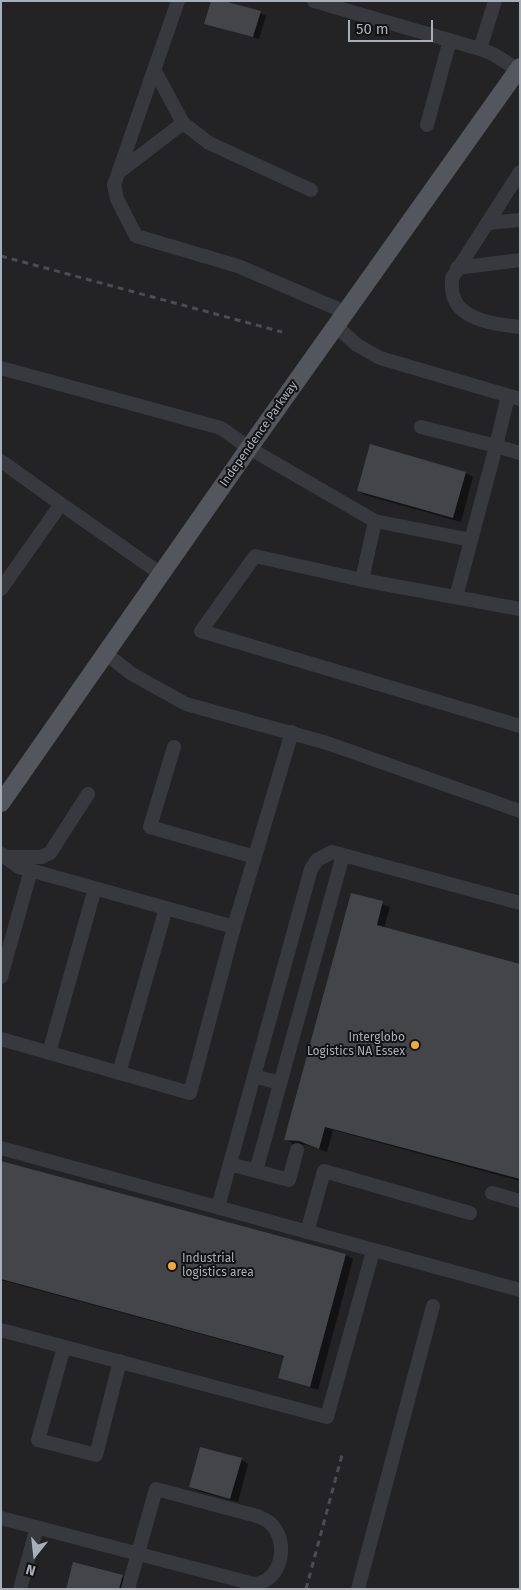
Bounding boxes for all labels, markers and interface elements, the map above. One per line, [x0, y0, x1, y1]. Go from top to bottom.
scale bar [351, 10, 436, 42]
text: 50 m [356, 20, 389, 38]
street label: Independence Parkway [217, 379, 301, 489]
place label: Interglobo Logistics NA Essex [307, 1031, 405, 1059]
marker: Interglobo Logistics NA Essex [409, 1039, 421, 1051]
place label: Industrial logistics area [182, 1252, 254, 1280]
marker: Industrial logistics area [166, 1260, 178, 1272]
north arrow [10, 1530, 60, 1580]
text: N [24, 1560, 38, 1579]

